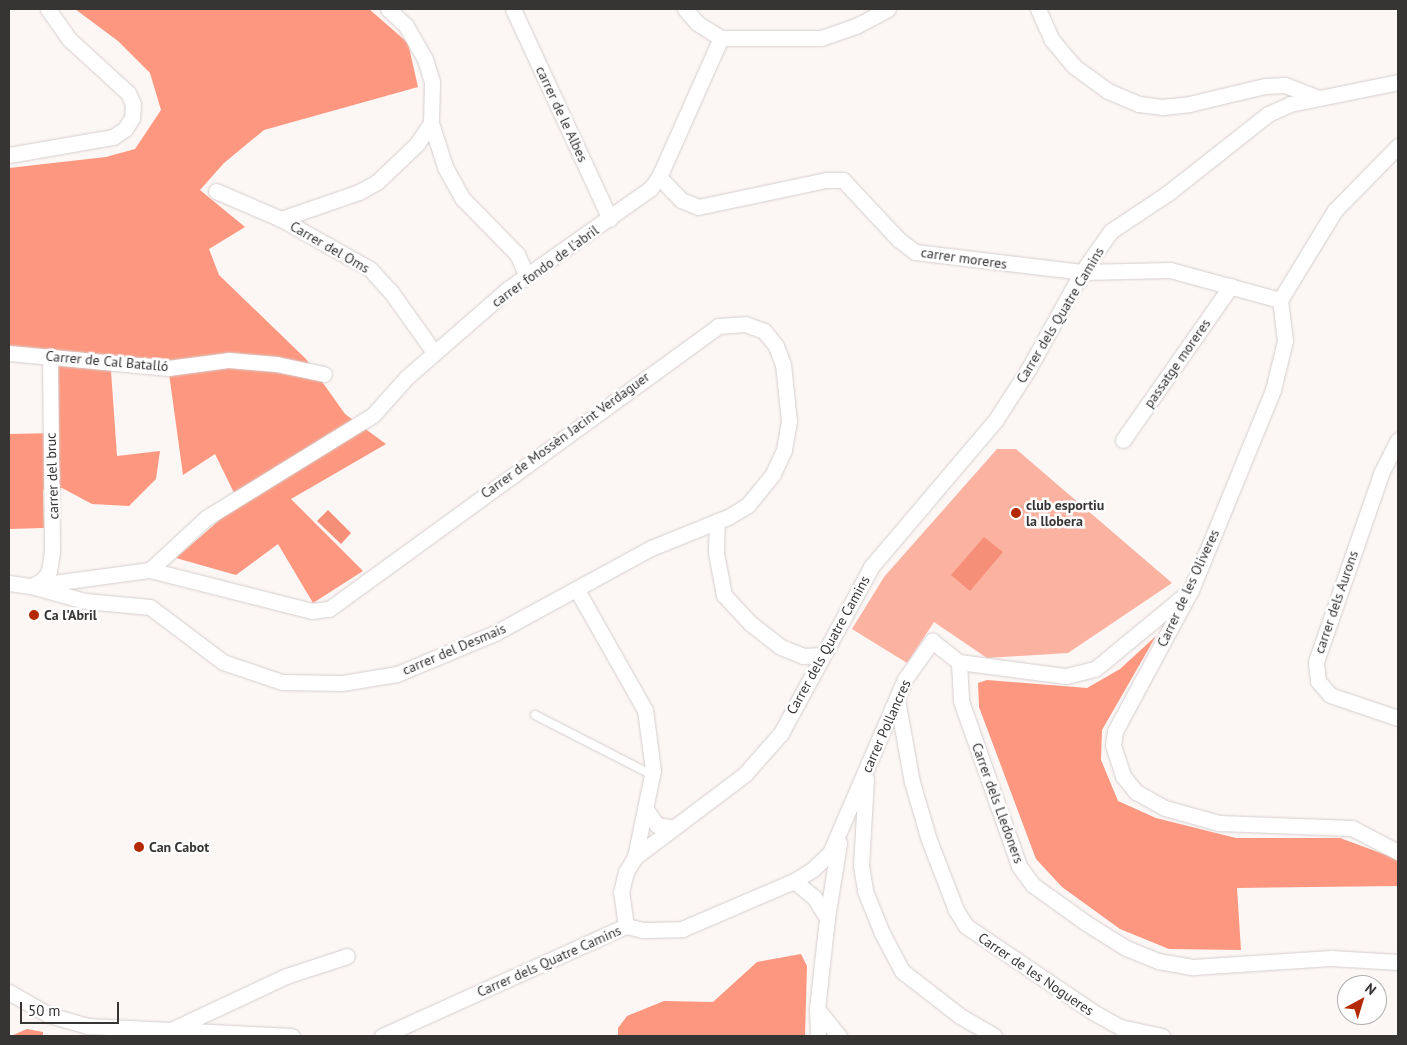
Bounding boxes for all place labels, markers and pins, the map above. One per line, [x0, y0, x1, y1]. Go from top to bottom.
place label: club esportiu la llobera [1026, 497, 1104, 530]
marker: club esportiu la llobera [1010, 507, 1022, 519]
place label: Ca l'Abril [44, 607, 97, 623]
marker: Ca l'Abril [28, 609, 40, 621]
place label: Can Cabot [149, 839, 209, 855]
marker: Can Cabot [133, 841, 145, 853]

